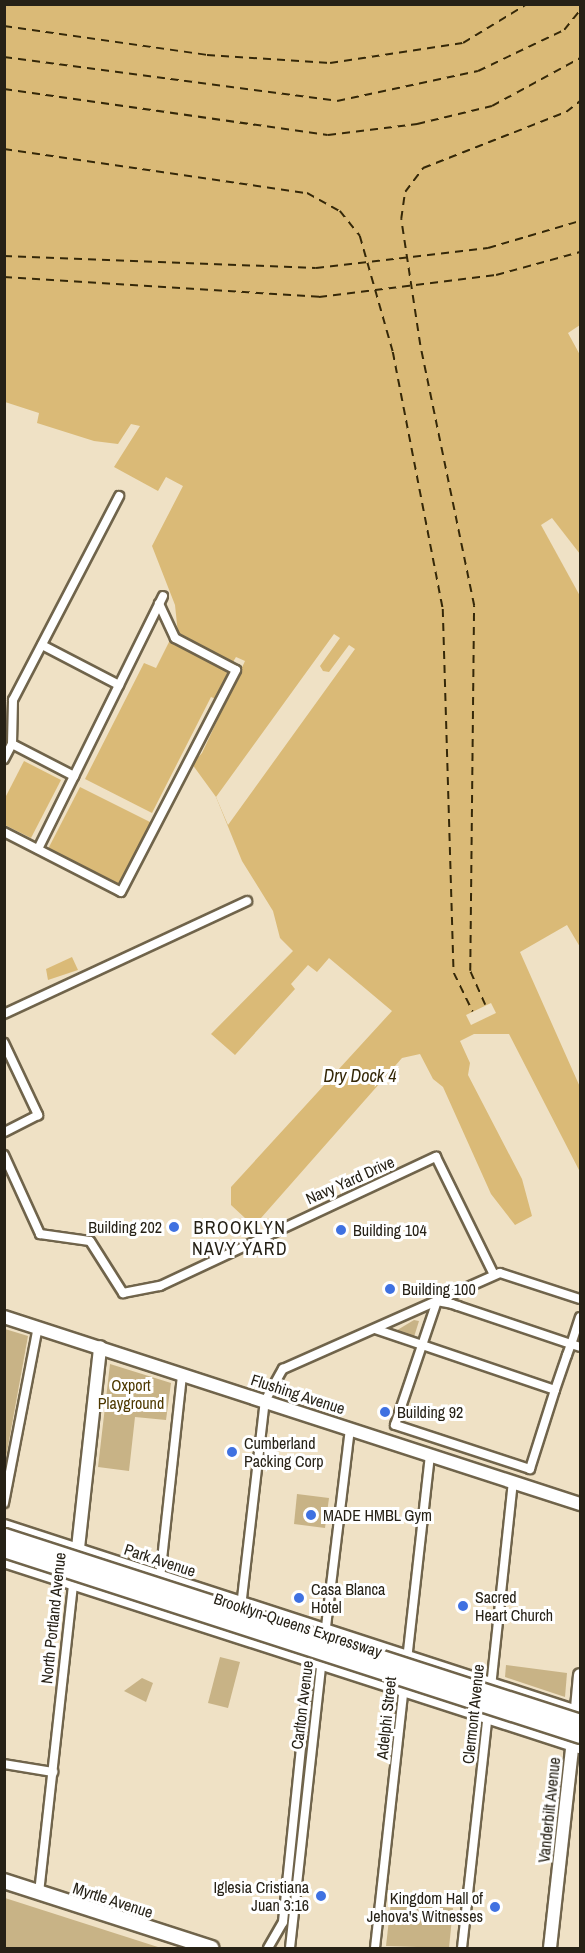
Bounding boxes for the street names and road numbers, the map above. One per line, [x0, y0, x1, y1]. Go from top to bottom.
street label: Navy Yard Drive [303, 1152, 397, 1208]
street label: Flushing Avenue [248, 1370, 348, 1418]
street label: Park Avenue [121, 1539, 199, 1581]
street label: North Portland Avenue [37, 1551, 69, 1685]
street label: Brooklyn-Queens Expressway [211, 1589, 385, 1661]
street label: Carlton Avenue [287, 1659, 317, 1751]
street label: Clermont Avenue [458, 1663, 488, 1765]
street label: Adelphi Street [372, 1676, 400, 1760]
street label: Vanderbilt Avenue [534, 1756, 564, 1864]
street label: Myrtle Avenue [70, 1878, 156, 1922]

